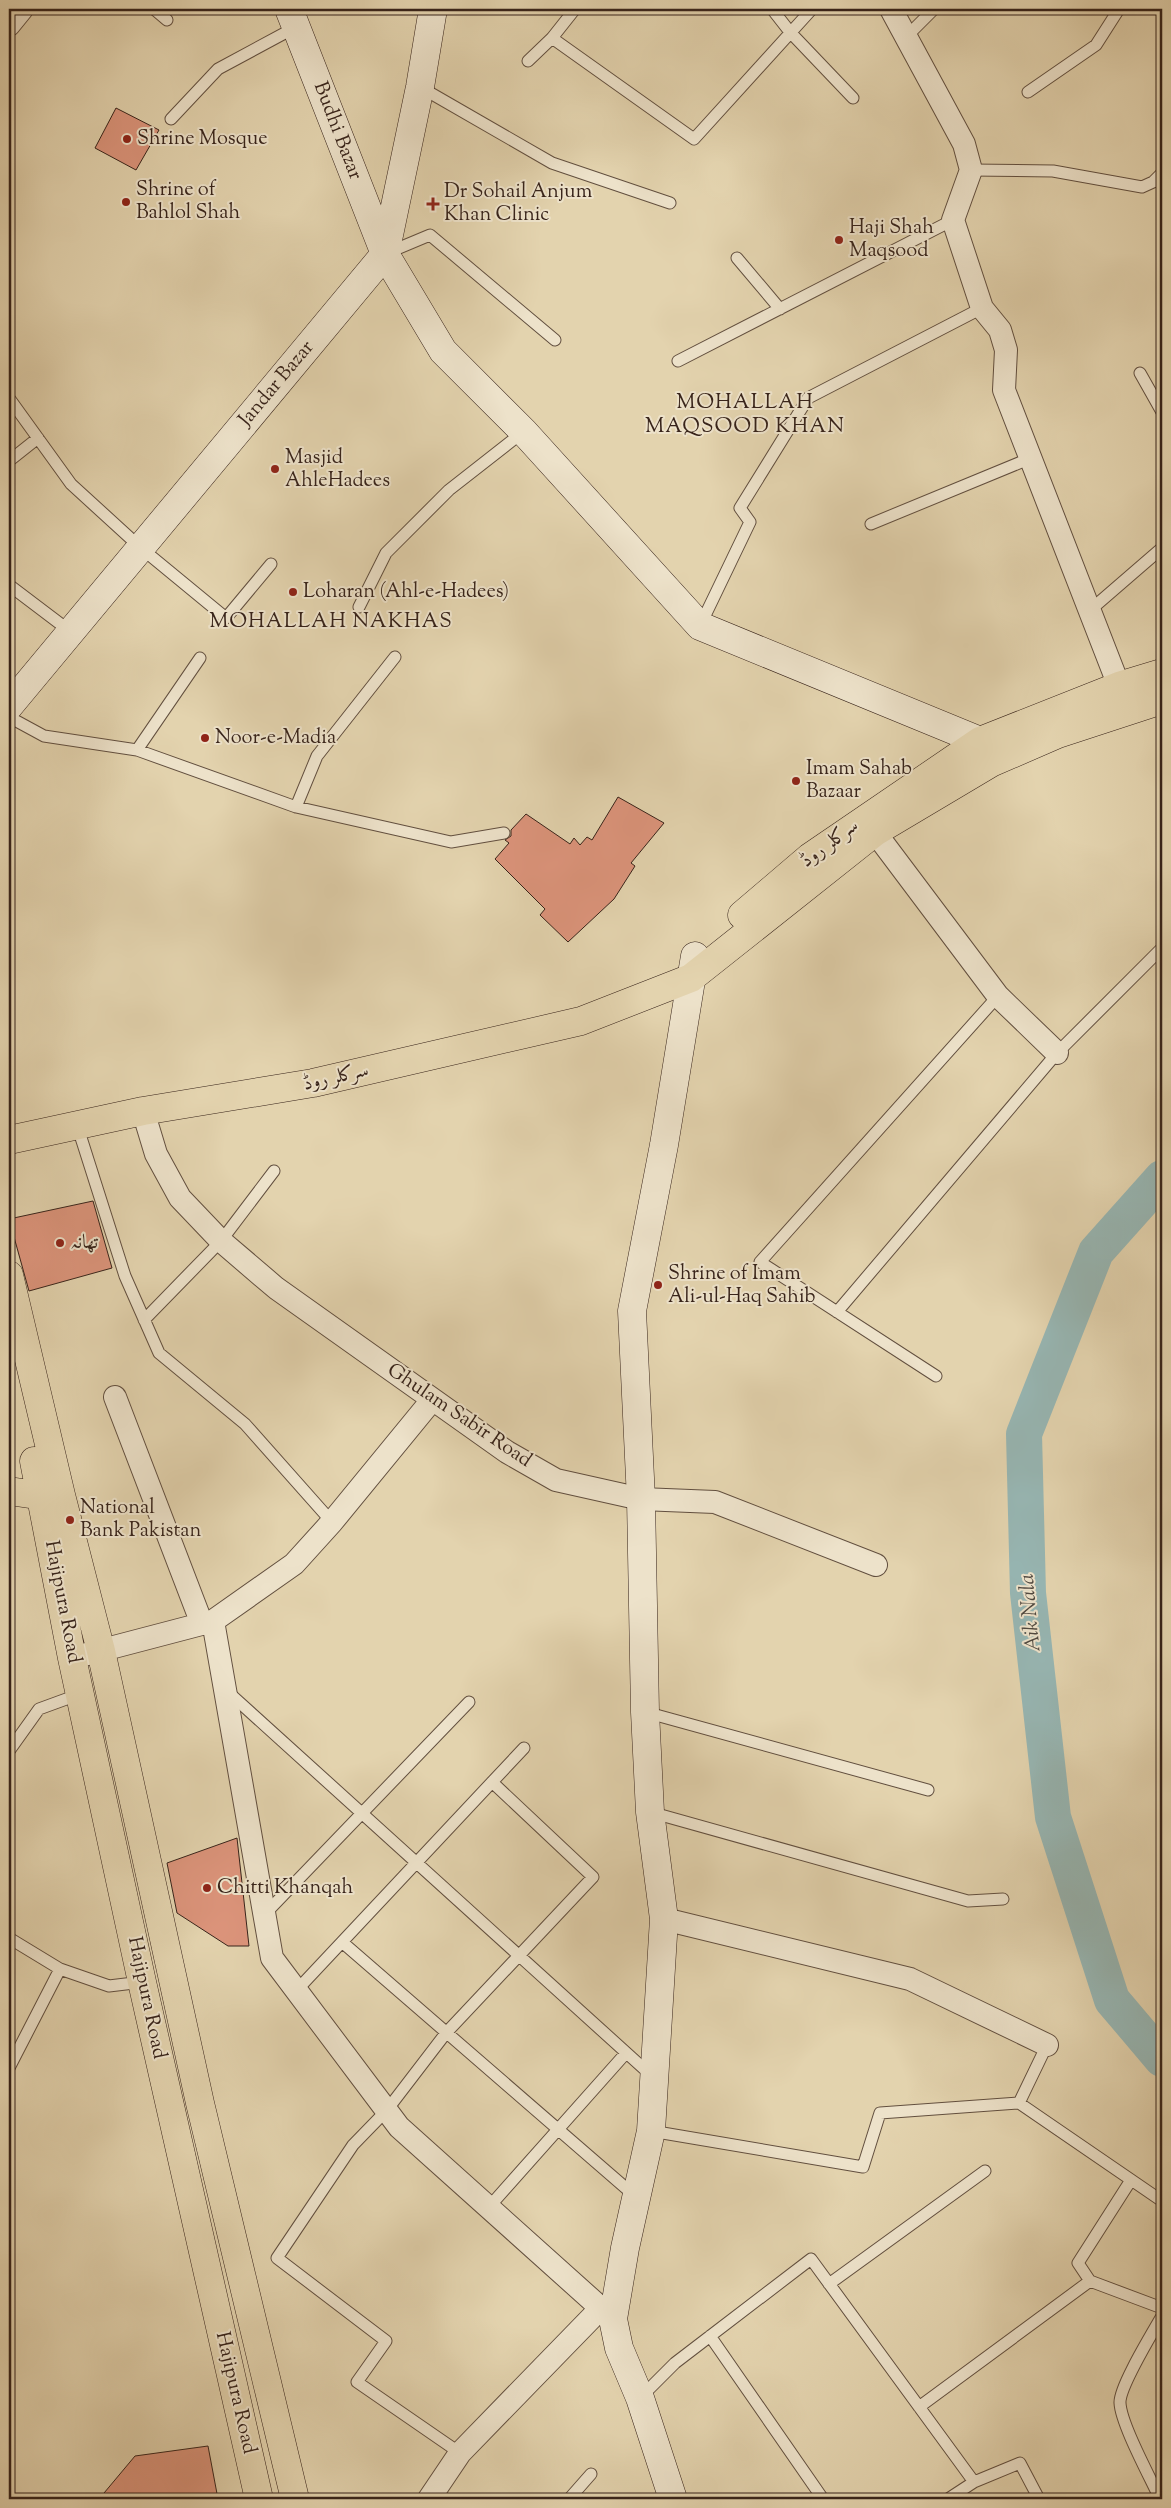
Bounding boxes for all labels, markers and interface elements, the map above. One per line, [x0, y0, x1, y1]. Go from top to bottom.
street label: Budhi Bazar [305, 78, 369, 185]
place label: Shrine Mosque [137, 125, 268, 154]
marker: Shrine Mosque [121, 133, 133, 145]
place label: Shrine of Bahlol Shah [136, 176, 240, 228]
place label: Dr Sohail Anjum Khan Clinic [444, 178, 593, 230]
marker: Shrine of Bahlol Shah [120, 196, 132, 208]
marker: Dr Sohail Anjum Khan Clinic [426, 197, 440, 211]
place label: Haji Shah Maqsood [849, 214, 934, 266]
marker: Haji Shah Maqsood [833, 234, 845, 246]
street label: Jandar Bazar [232, 334, 322, 434]
district label: MOHALLAH MAQSOOD KHAN [645, 388, 845, 442]
place label: Masjid AhleHadees [285, 444, 390, 496]
marker: Masjid AhleHadees [269, 463, 281, 475]
place label: Loharan (Ahl-e-Hadees) [303, 578, 509, 607]
marker: Loharan (Ahl-e-Hadees) [287, 586, 299, 598]
district label: MOHALLAH NAKHAS [209, 607, 453, 637]
place label: Noor-e-Madia [215, 724, 336, 753]
marker: Noor-e-Madia [199, 732, 211, 744]
place label: Imam Sahab Bazaar [806, 755, 912, 807]
marker: Imam Sahab Bazaar [790, 775, 802, 787]
street label: سرکلر روڈ [795, 812, 865, 876]
street label: سرکلر روڈ [300, 1056, 372, 1100]
place label: تھانہ [70, 1229, 98, 1258]
marker: تھانہ [54, 1237, 66, 1249]
place label: Shrine of Imam Ali-ul-Haq Sahib [668, 1260, 815, 1312]
marker: Shrine of Imam Ali-ul-Haq Sahib [652, 1279, 664, 1291]
street label: Ghulam Sabir Road [381, 1357, 537, 1475]
place label: National Bank Pakistan [80, 1494, 202, 1546]
marker: National Bank Pakistan [64, 1514, 76, 1526]
street label: Hajipura Road [36, 1538, 88, 1666]
water label: Aik Nala [1013, 1573, 1049, 1653]
place label: Chitti Khanqah [217, 1874, 354, 1903]
marker: Chitti Khanqah [201, 1882, 213, 1894]
street label: Hajipura Road [119, 1934, 173, 2062]
street label: Hajipura Road [207, 2329, 263, 2457]

